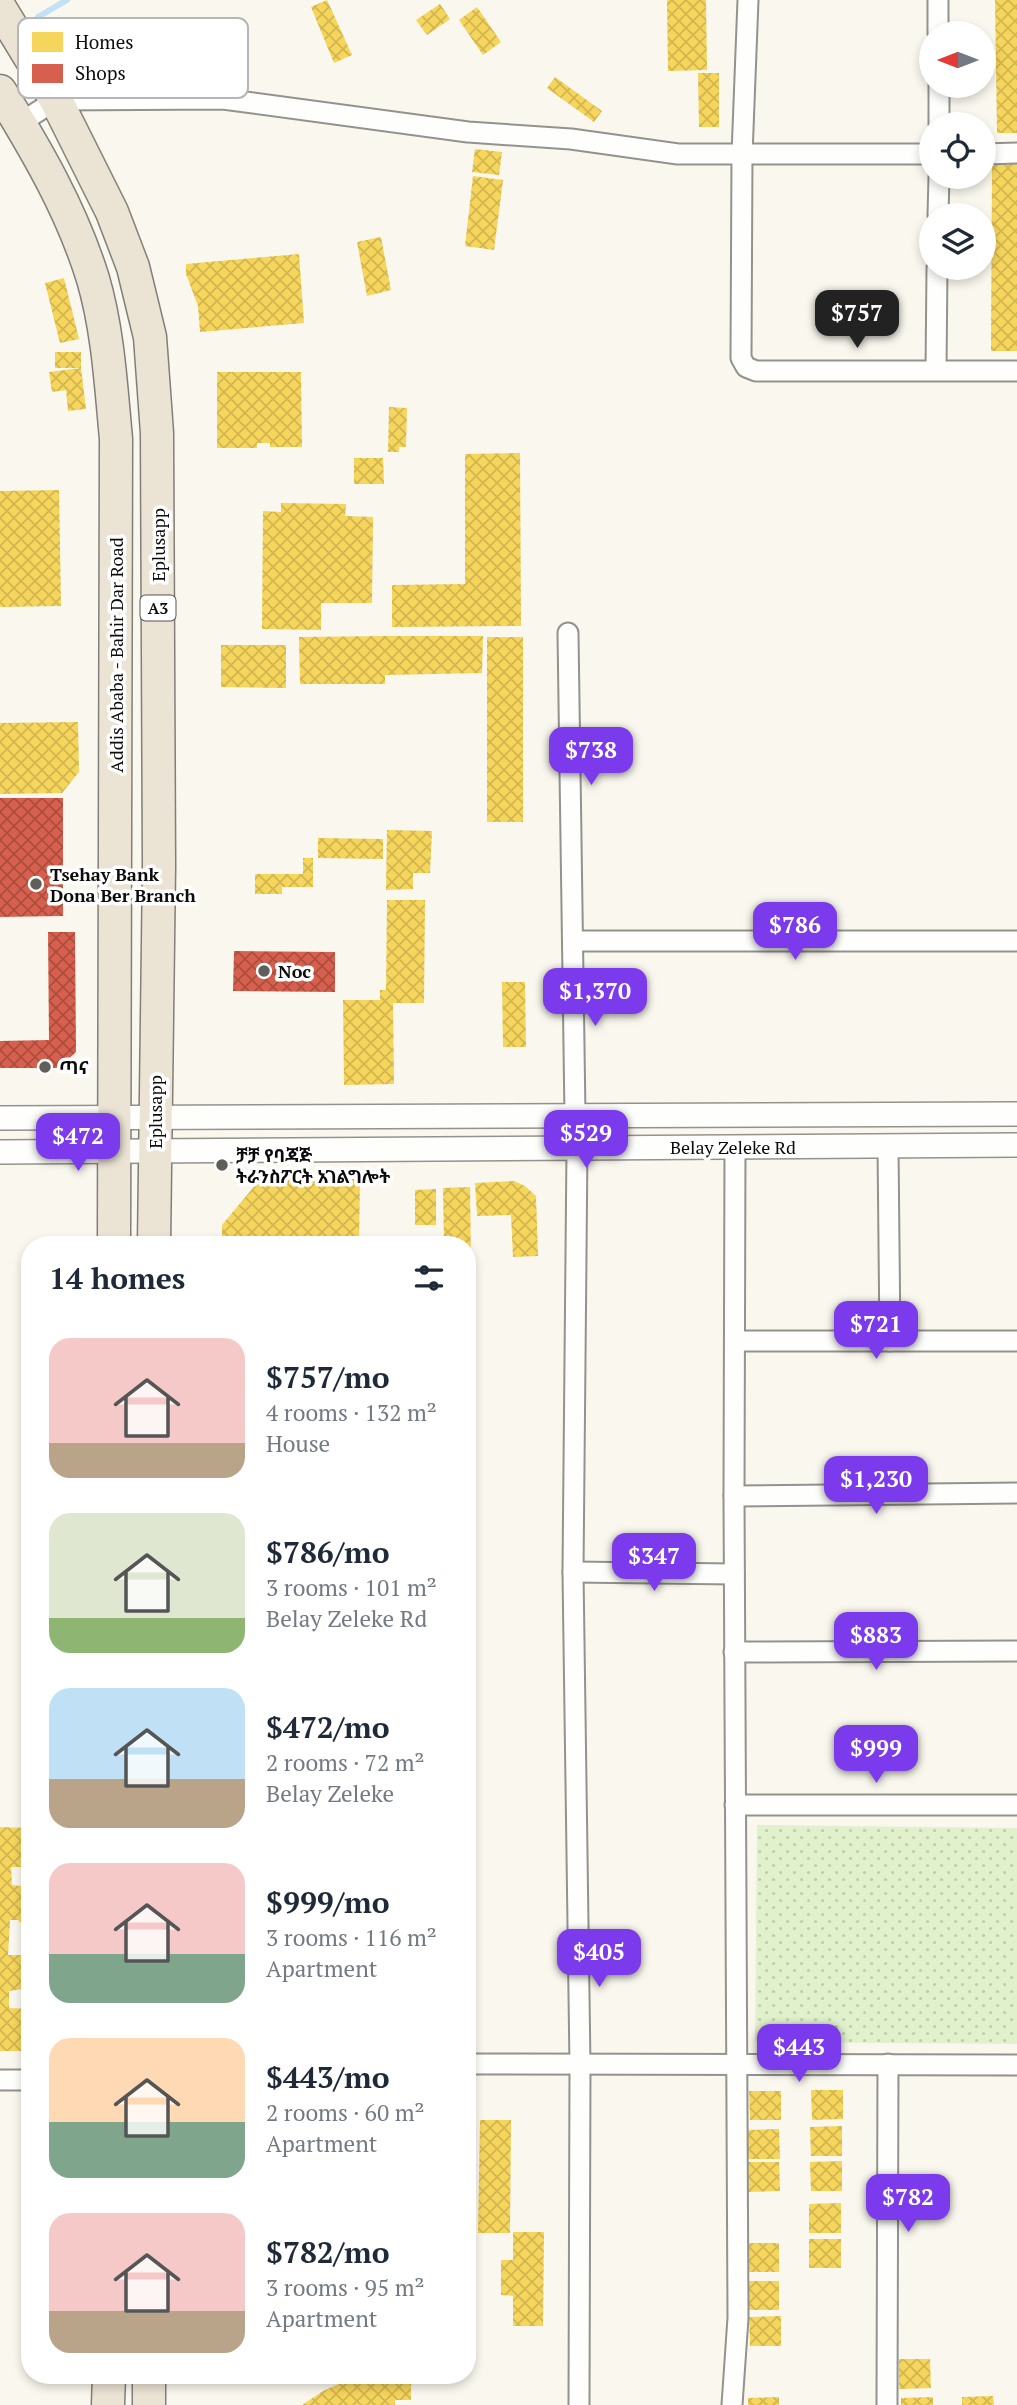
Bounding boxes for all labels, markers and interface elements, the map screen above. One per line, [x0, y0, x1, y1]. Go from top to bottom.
legend [18, 18, 248, 98]
north arrow [919, 21, 996, 98]
map controls [919, 21, 996, 280]
text: Homes [75, 29, 134, 54]
text: Shops [75, 60, 126, 85]
button: locate [919, 112, 996, 189]
button: layers [919, 203, 996, 280]
pin: $757 [816, 290, 898, 350]
text: $757 [831, 297, 883, 328]
street label: Eplusapp [146, 508, 170, 582]
street label: Addis Ababa - Bahir Dar Road [104, 537, 128, 773]
road number: A3 [140, 596, 176, 621]
pin: $738 [550, 728, 632, 787]
text: $738 [565, 734, 617, 765]
place label: Tsehay Bank Dona Ber Branch [50, 862, 196, 907]
marker: Tsehay Bank Dona Ber Branch [28, 876, 44, 892]
pin: $786 [754, 902, 836, 962]
text: $786 [769, 909, 821, 940]
place label: Noc [278, 959, 311, 983]
marker: Noc [256, 963, 272, 979]
pin: $1,370 [538, 968, 652, 1028]
text: $1,370 [559, 975, 631, 1006]
place label: ጣና [59, 1055, 88, 1079]
marker: ጣና [37, 1059, 53, 1075]
street label: Eplusapp [143, 1075, 167, 1149]
pin: $529 [545, 1110, 627, 1170]
pin: $472 [37, 1114, 119, 1173]
text: $529 [560, 1117, 612, 1148]
text: $472 [52, 1120, 104, 1151]
street label: Belay Zeleke Rd [670, 1135, 796, 1159]
place label: ቻቻ የባጃጅ ትራንስፖርት አገልግሎት [236, 1143, 390, 1188]
marker: ቻቻ የባጃጅ ትራንስፖርት አገልግሎት [214, 1157, 230, 1173]
text: 14 homes [49, 1258, 185, 1298]
icon: filters [410, 1259, 448, 1297]
pin: $721 [835, 1302, 917, 1361]
text: $721 [850, 1308, 902, 1339]
text: $757/mo [266, 1357, 390, 1397]
icon: home [105, 1366, 189, 1450]
text: 4 rooms · 132 m² [266, 1397, 437, 1428]
text: House [266, 1428, 330, 1459]
pin: $1,230 [819, 1456, 933, 1516]
text: $1,230 [840, 1463, 912, 1494]
text: $786/mo [266, 1532, 390, 1572]
pin: $347 [613, 1534, 695, 1593]
text: $347 [628, 1540, 680, 1571]
icon: home [105, 1541, 189, 1625]
text: 3 rooms · 101 m² [266, 1572, 437, 1603]
text: Belay Zeleke Rd [266, 1603, 427, 1634]
pin: $883 [835, 1612, 917, 1672]
text: $883 [850, 1619, 902, 1650]
text: $472/mo [266, 1707, 390, 1747]
icon: home [105, 1716, 189, 1800]
pin: $999 [835, 1726, 917, 1785]
text: $999 [850, 1732, 902, 1763]
text: 2 rooms · 72 m² [266, 1747, 425, 1778]
text: Belay Zeleke [266, 1778, 394, 1809]
text: $999/mo [266, 1882, 390, 1922]
icon: home [105, 1891, 189, 1975]
text: 3 rooms · 116 m² [266, 1922, 437, 1953]
pin: $405 [558, 1930, 640, 1989]
text: $405 [573, 1936, 625, 1967]
text: Apartment [266, 1953, 377, 1984]
pin: $443 [758, 2024, 840, 2084]
text: $443 [773, 2031, 825, 2062]
text: $443/mo [266, 2057, 390, 2097]
icon: home [105, 2066, 189, 2150]
text: 2 rooms · 60 m² [266, 2097, 425, 2128]
text: Apartment [266, 2128, 377, 2159]
pin: $782 [867, 2174, 949, 2234]
text: $782 [882, 2181, 934, 2212]
text: $782/mo [266, 2232, 390, 2272]
icon: home [105, 2241, 189, 2325]
text: 3 rooms · 95 m² [266, 2272, 425, 2303]
text: Apartment [266, 2303, 377, 2334]

